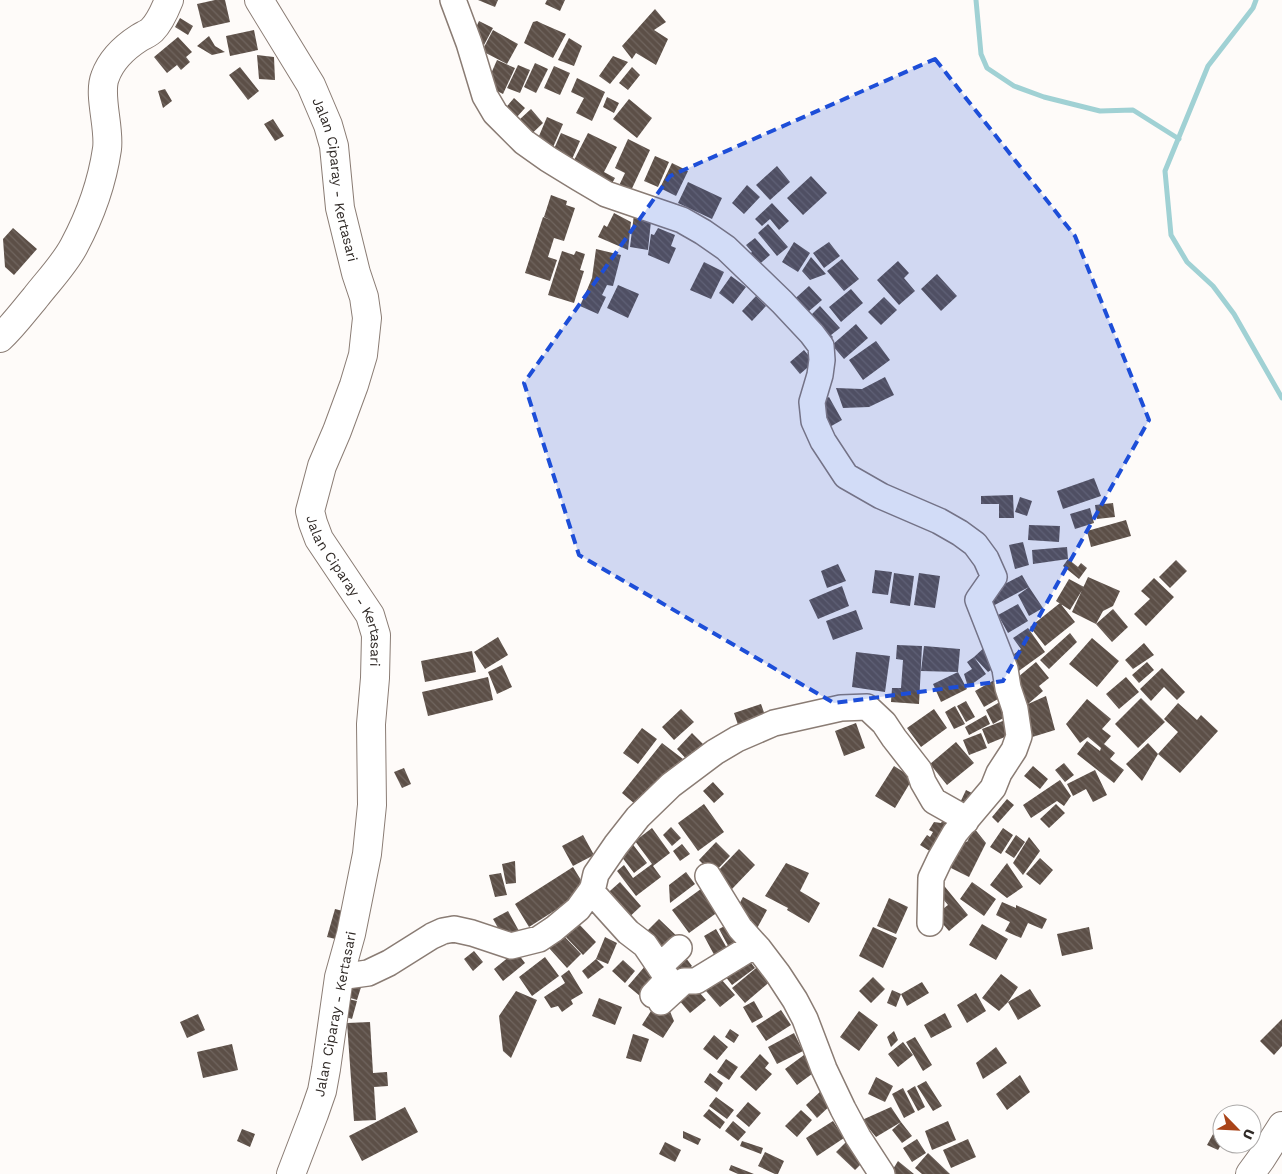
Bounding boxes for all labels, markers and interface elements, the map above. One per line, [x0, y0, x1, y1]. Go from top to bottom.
street label: Jalan Ciparay - Kertasari [309, 95, 361, 263]
street label: Jalan Ciparay - Kertasari [303, 514, 384, 667]
street label: Jalan Ciparay - Kertasari [311, 930, 359, 1098]
north arrow [1212, 1104, 1262, 1154]
text: U [1240, 1126, 1258, 1142]

